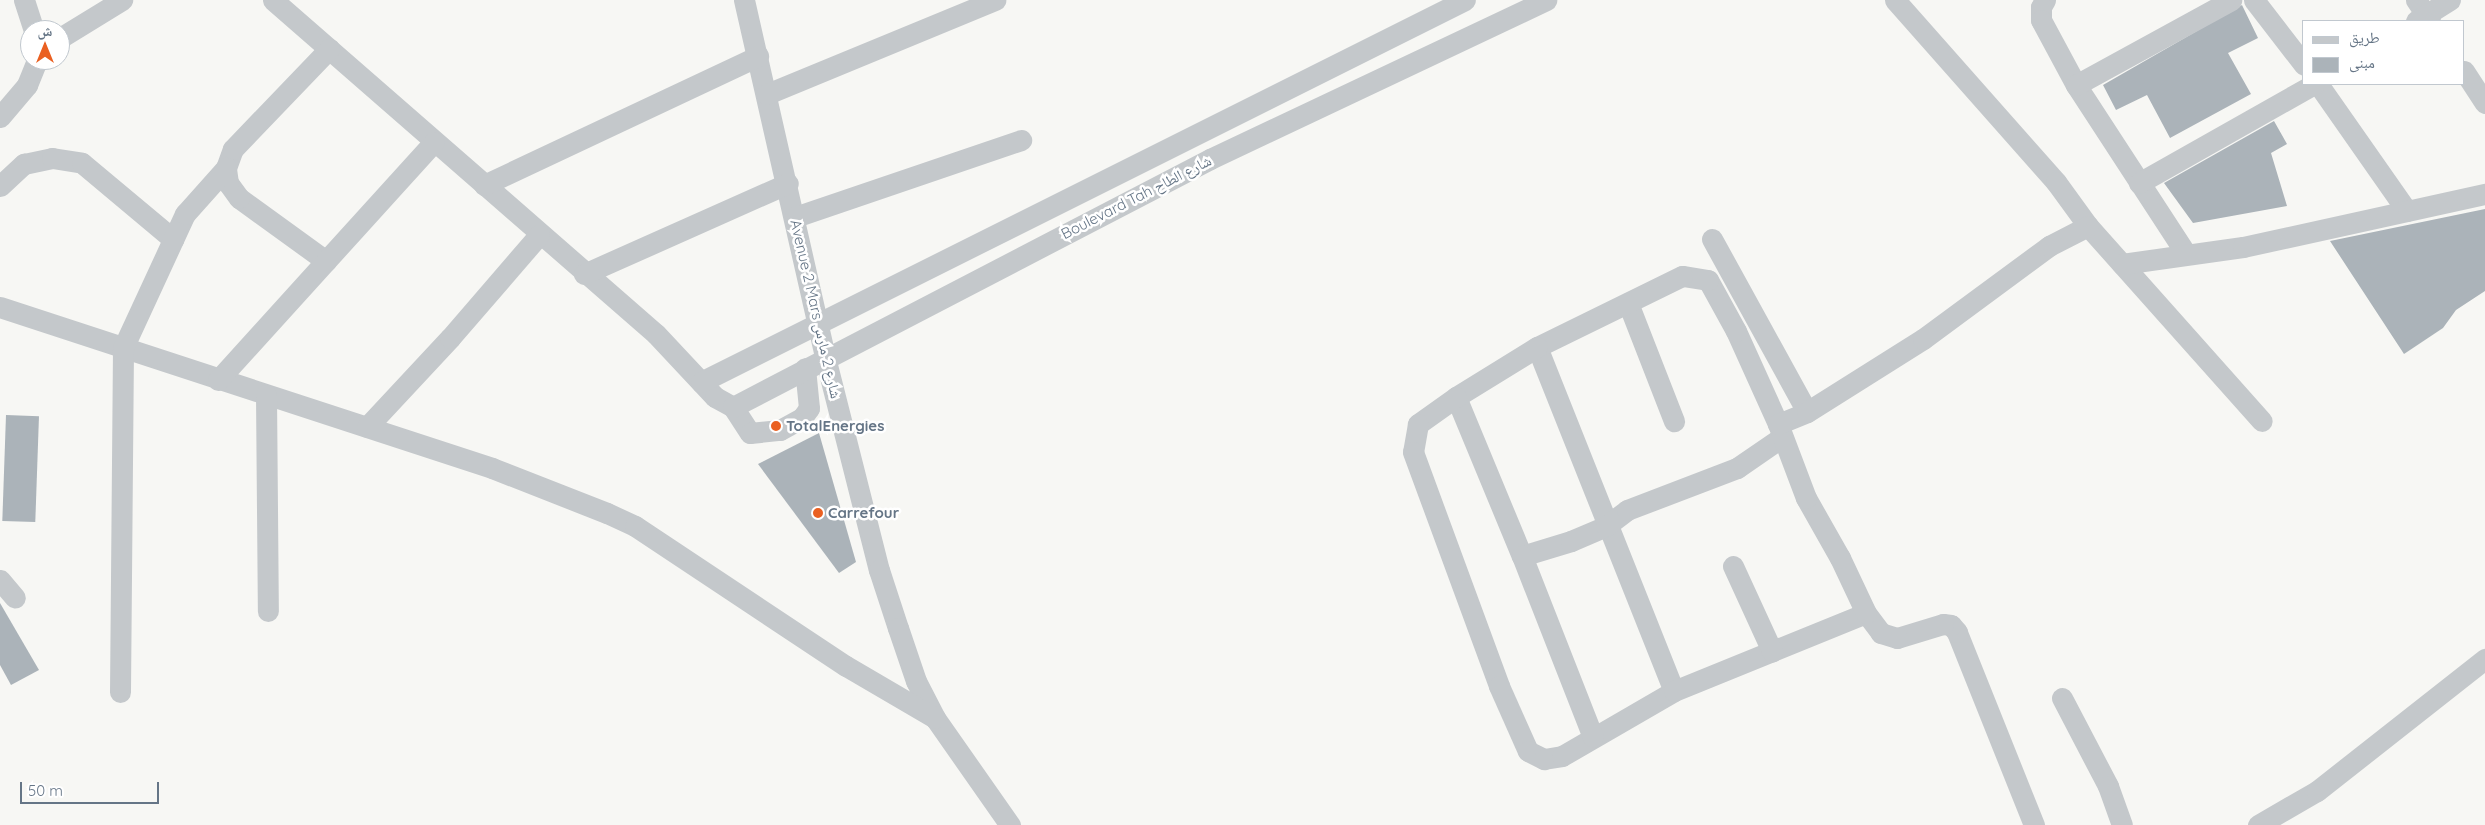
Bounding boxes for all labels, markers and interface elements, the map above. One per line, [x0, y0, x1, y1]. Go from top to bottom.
north arrow [20, 20, 70, 70]
legend [2302, 20, 2465, 85]
text: ش [38, 22, 52, 40]
text: طريق [2349, 28, 2380, 47]
text: مبنى [2349, 53, 2375, 72]
street label: Boulevard Tah شارع الطاح [1058, 151, 1214, 243]
street label: Avenue 2 Mars شارع 2 مارس [787, 218, 845, 400]
place label: TotalEnergies [786, 417, 884, 435]
marker: TotalEnergies [770, 420, 782, 432]
place label: Carrefour [828, 504, 899, 522]
marker: Carrefour [812, 507, 824, 519]
scale bar [22, 772, 161, 804]
text: 50 m [28, 781, 63, 800]

